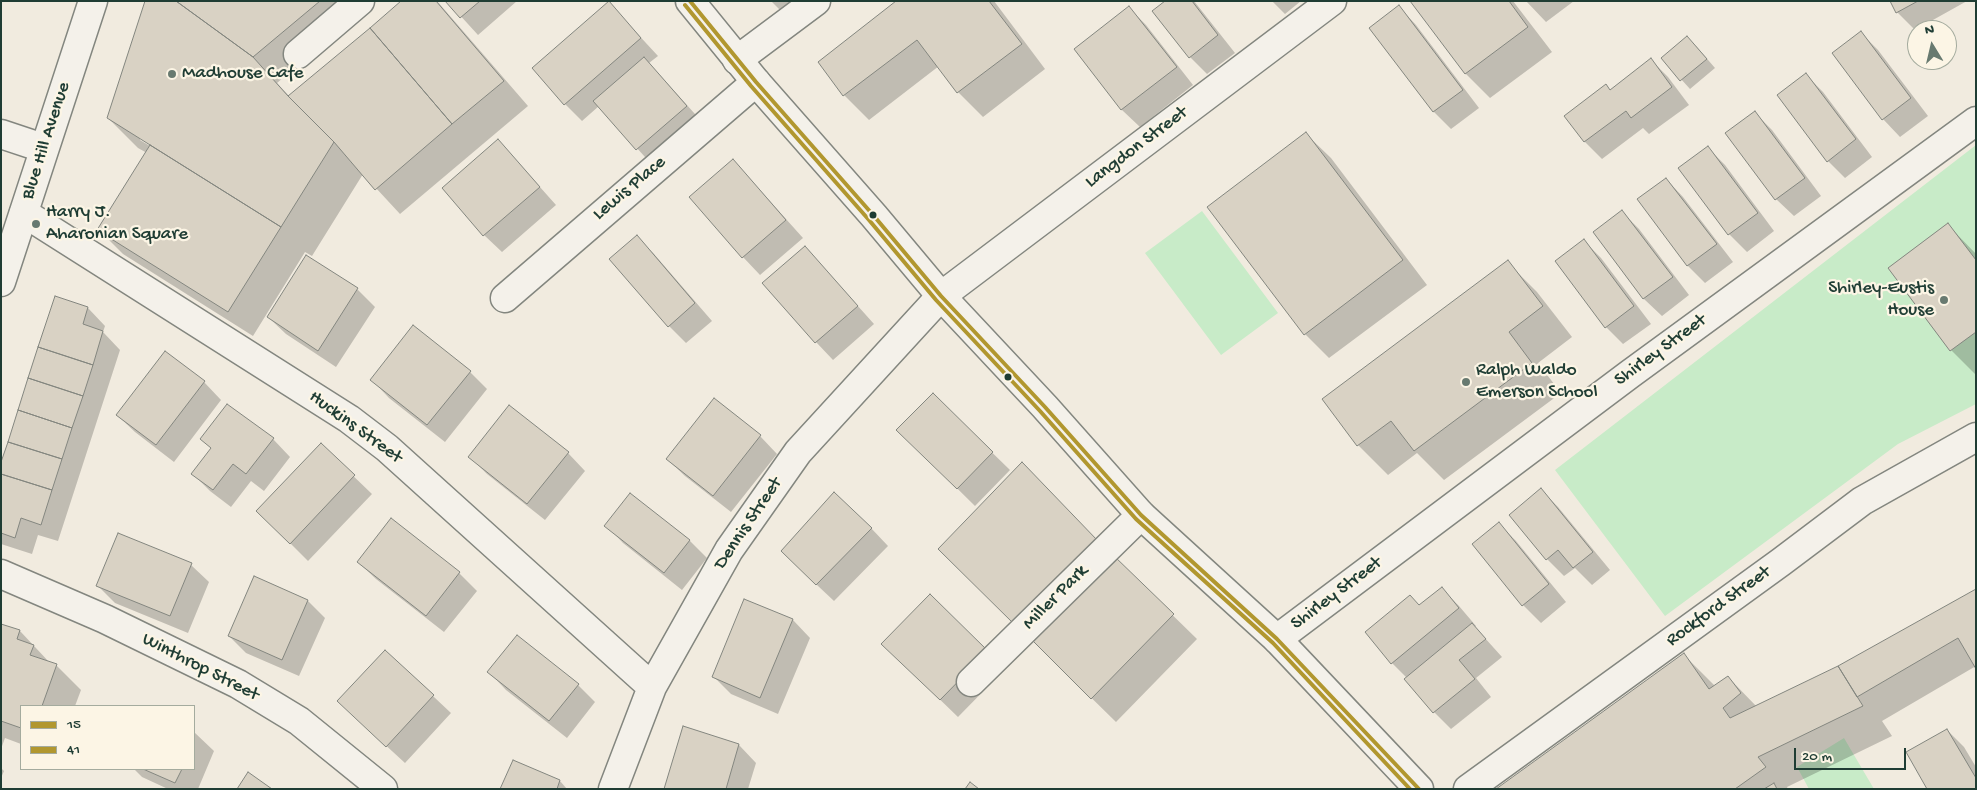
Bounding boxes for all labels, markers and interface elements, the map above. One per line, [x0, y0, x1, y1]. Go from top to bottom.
north arrow [1907, 20, 1957, 70]
text: N [1924, 22, 1936, 40]
place label: Madhouse Cafe [182, 63, 304, 85]
marker: Madhouse Cafe [166, 68, 178, 80]
street label: Blue Hill Avenue [17, 79, 77, 203]
street label: Langdon Street [1081, 102, 1193, 194]
street label: Lewis Place [589, 152, 671, 226]
place label: Harry J. Aharonian Square [46, 202, 188, 246]
unlabelled marker [868, 210, 878, 220]
marker: Harry J. Aharonian Square [30, 218, 42, 230]
place label: Shirley-Eustis House [1828, 278, 1934, 322]
marker: Shirley-Eustis House [1938, 294, 1950, 306]
street label: Shirley Street [1610, 310, 1712, 392]
place label: Ralph Waldo Emerson School [1476, 360, 1598, 404]
unlabelled marker [1003, 372, 1013, 382]
marker: Ralph Waldo Emerson School [1460, 376, 1472, 388]
street label: Huckins Street [304, 386, 406, 470]
street label: Dennis Street [710, 473, 788, 575]
street label: Shirley Street [1287, 552, 1387, 636]
street label: Miller Park [1019, 561, 1093, 635]
street label: Rockford Street [1662, 561, 1776, 653]
street label: Winthrop Street [138, 629, 262, 707]
legend [20, 705, 195, 770]
text: 15 [67, 716, 81, 734]
scale bar [1797, 738, 1910, 770]
text: 41 [67, 741, 80, 759]
text: 20 m [1802, 748, 1832, 766]

